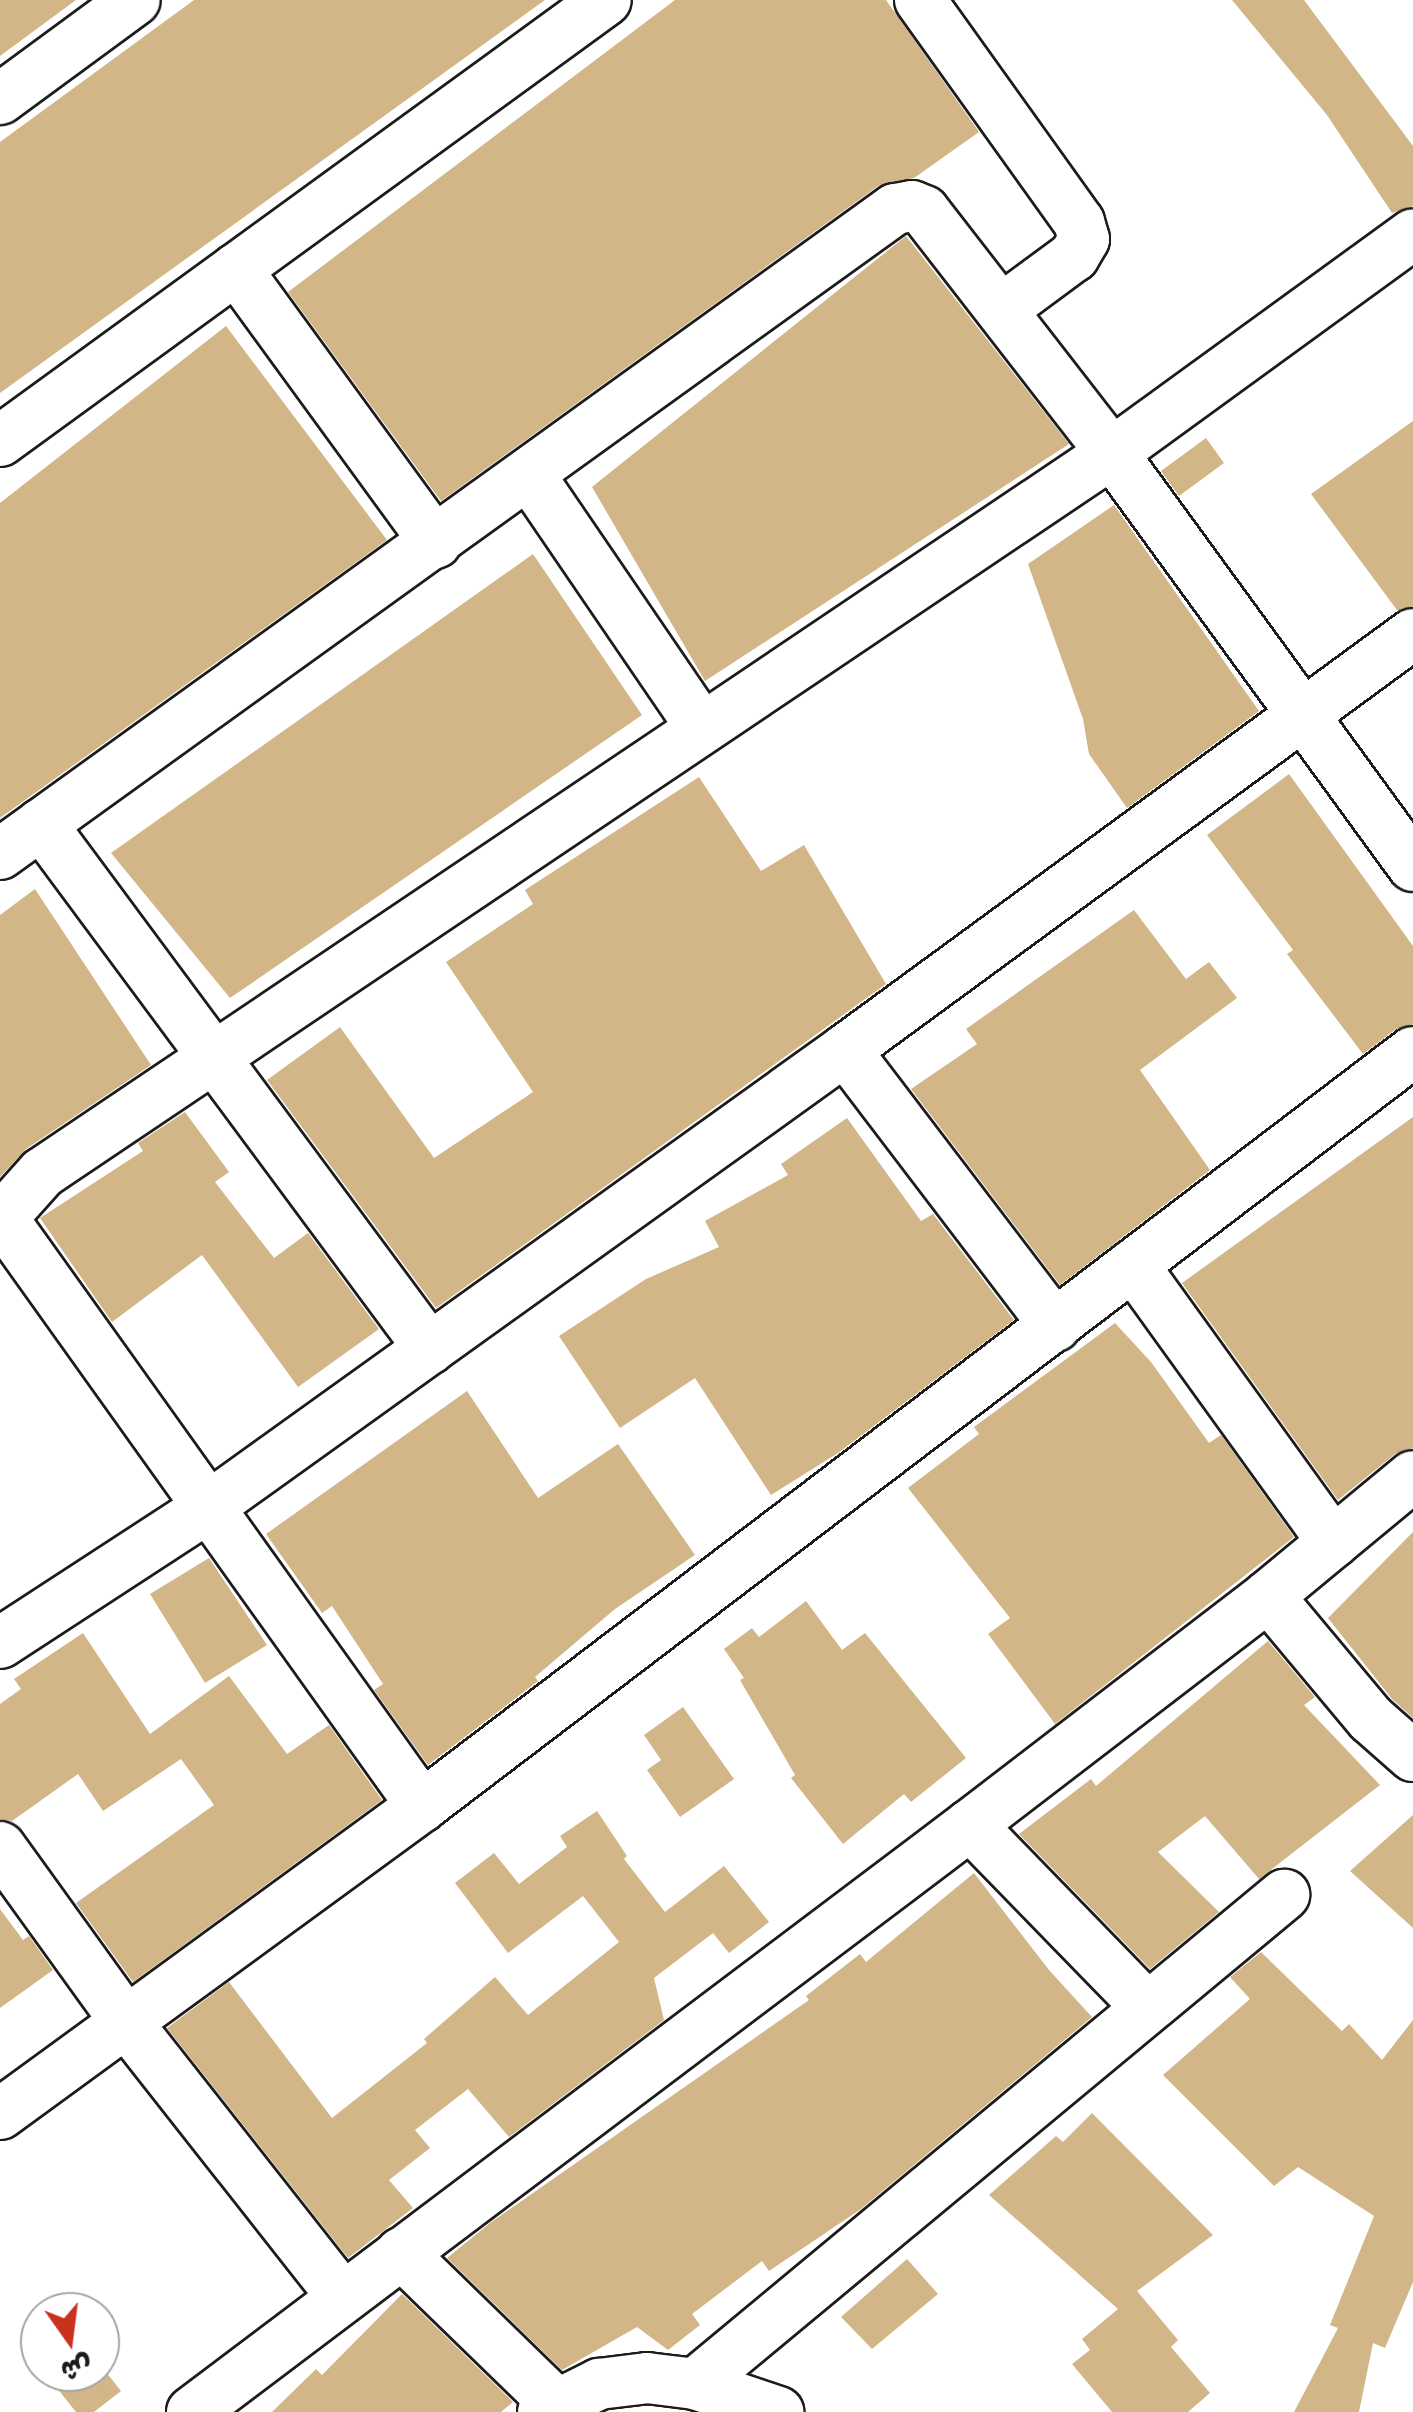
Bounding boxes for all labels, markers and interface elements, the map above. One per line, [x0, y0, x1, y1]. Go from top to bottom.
north arrow [20, 2292, 120, 2392]
text: ش [58, 2349, 96, 2389]

